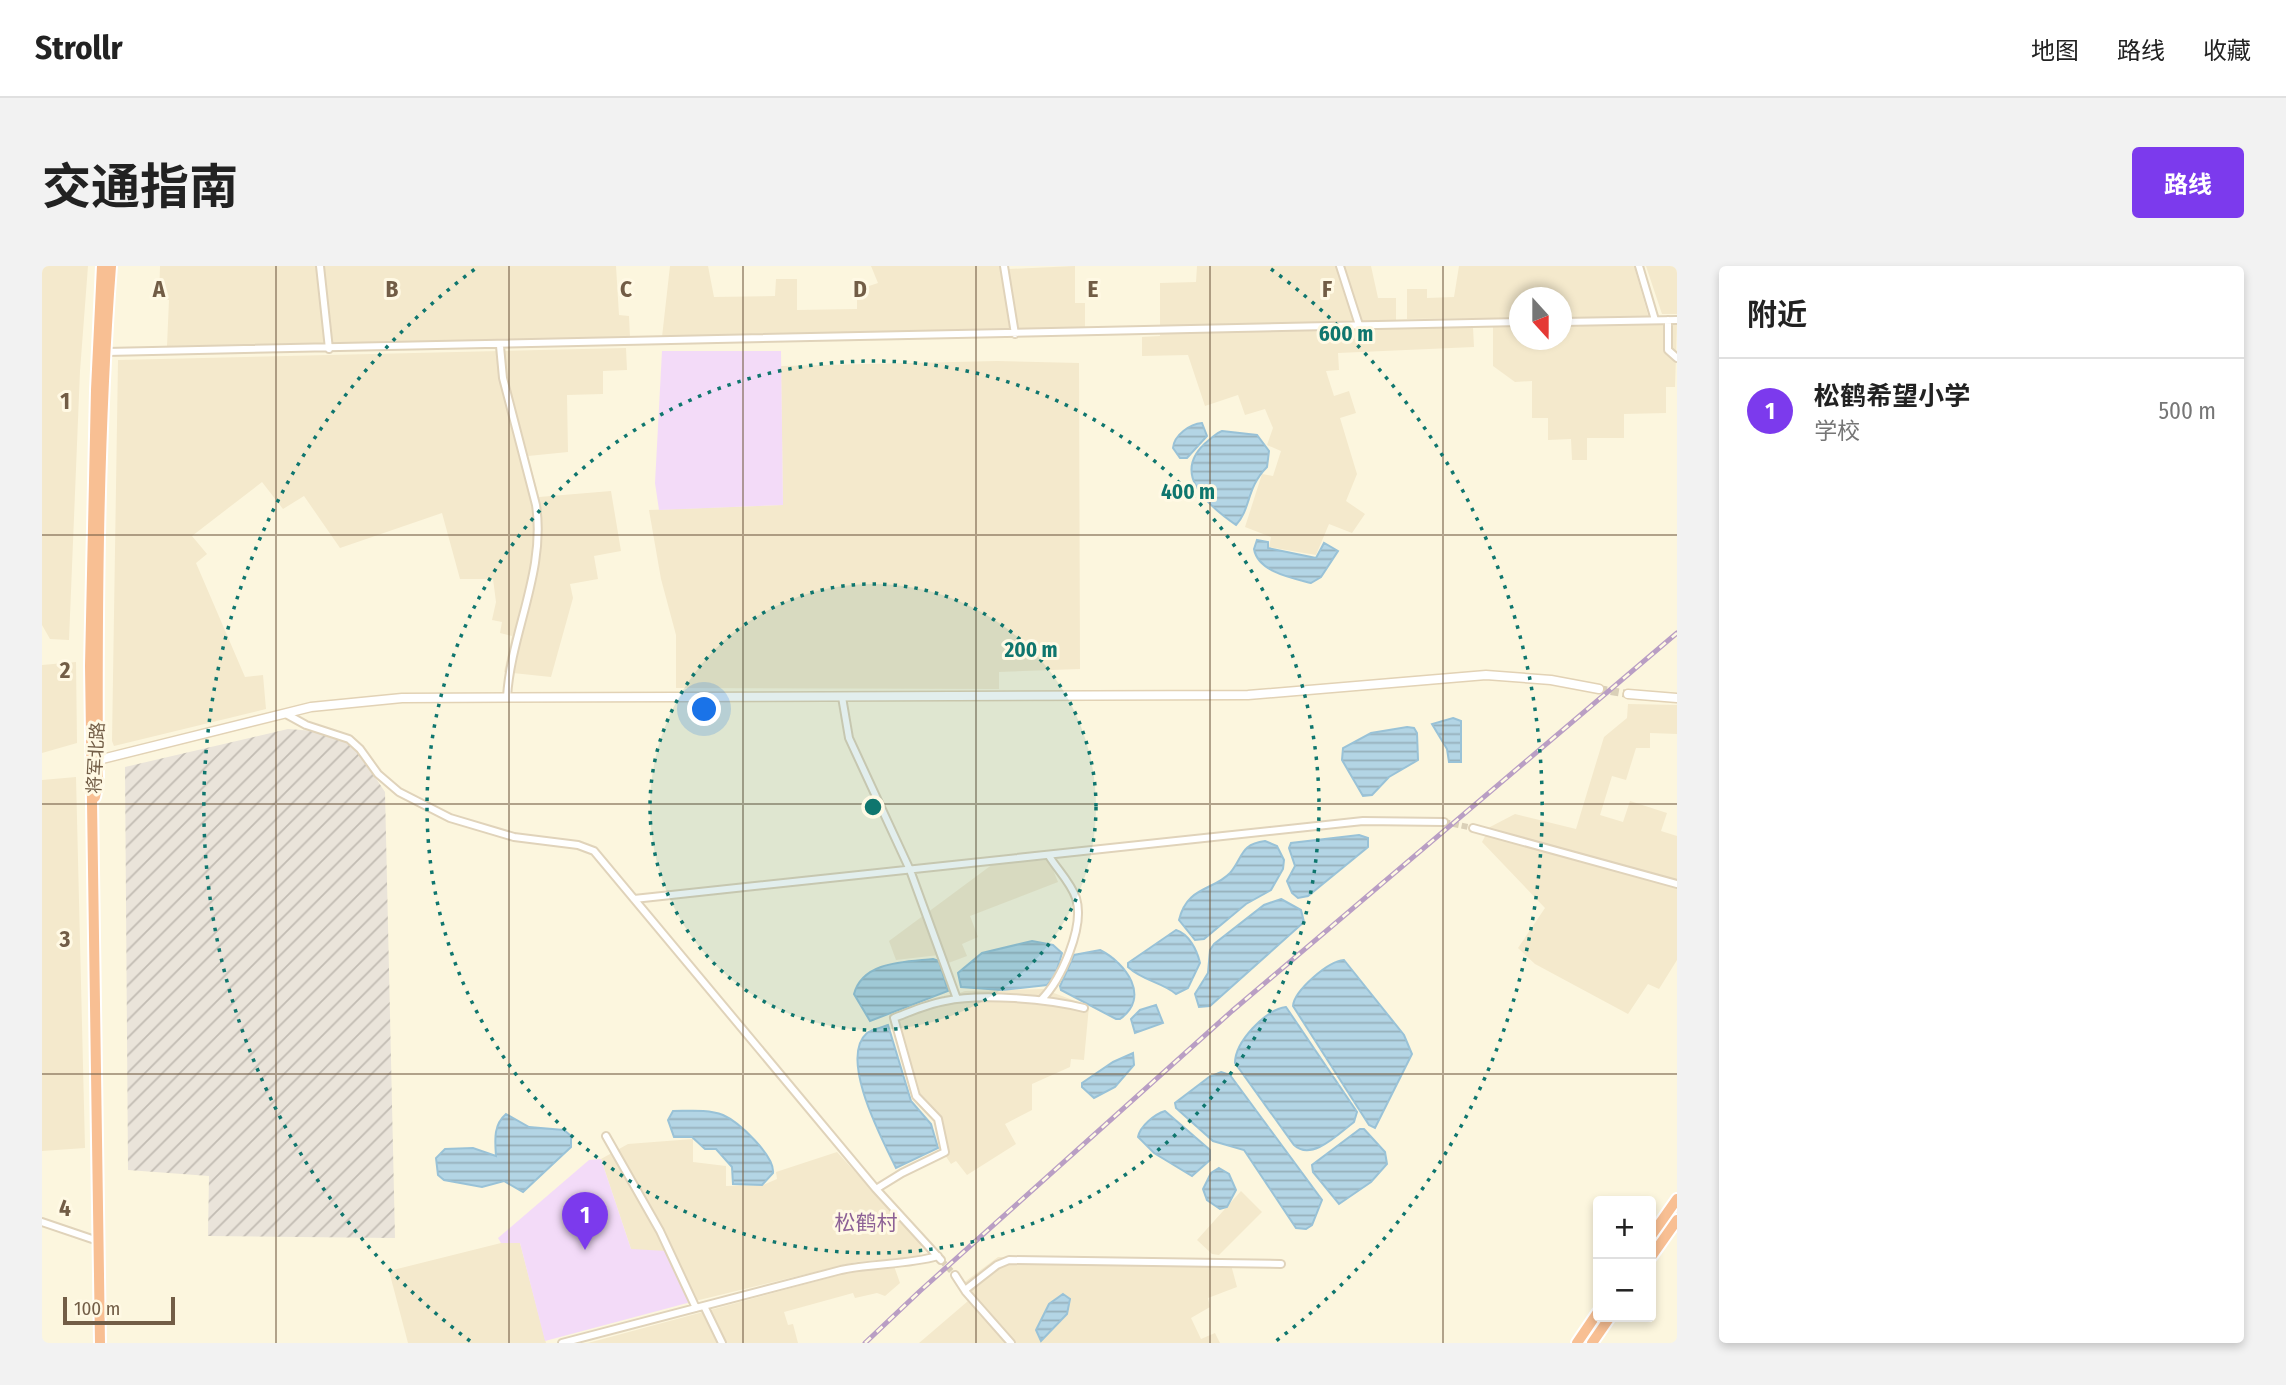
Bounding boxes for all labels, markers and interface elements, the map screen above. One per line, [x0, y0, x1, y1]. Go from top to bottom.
text: Strollr [35, 28, 123, 68]
text: 地图 [2031, 37, 2079, 65]
text: 路线 [2117, 37, 2165, 65]
text: 收藏 [2203, 37, 2251, 65]
button: 路线 [2132, 147, 2244, 218]
text: 交通指南 [42, 158, 238, 217]
text: A [152, 275, 166, 303]
text: B [386, 275, 399, 303]
text: C [620, 275, 632, 303]
text: D [853, 275, 867, 303]
text: E [1088, 275, 1099, 303]
text: F [1322, 275, 1332, 303]
north arrow [1509, 287, 1572, 350]
text: 附近 [1747, 297, 1807, 333]
text: 600 m [1319, 321, 1373, 347]
text: 松鹤希望小学 [1814, 381, 1970, 412]
text: 1 [60, 387, 70, 415]
text: 1 [1765, 397, 1775, 425]
text: 500 m [2158, 397, 2216, 425]
text: 学校 [1814, 417, 1860, 445]
text: 400 m [1161, 479, 1215, 505]
text: 200 m [1003, 637, 1058, 663]
text: 2 [59, 656, 71, 684]
your location [687, 692, 721, 726]
street label: 将军北路 [83, 721, 109, 795]
centre of rings [861, 795, 885, 819]
text: 3 [59, 925, 71, 953]
pin: 1 [562, 1192, 608, 1250]
text: 4 [59, 1194, 71, 1222]
map controls [1593, 1196, 1656, 1322]
button: + [1593, 1196, 1656, 1259]
district label: 松鹤村 [835, 1210, 898, 1236]
button: − [1593, 1259, 1656, 1322]
scale bar [63, 1294, 175, 1326]
text: 100 m [74, 1297, 120, 1320]

